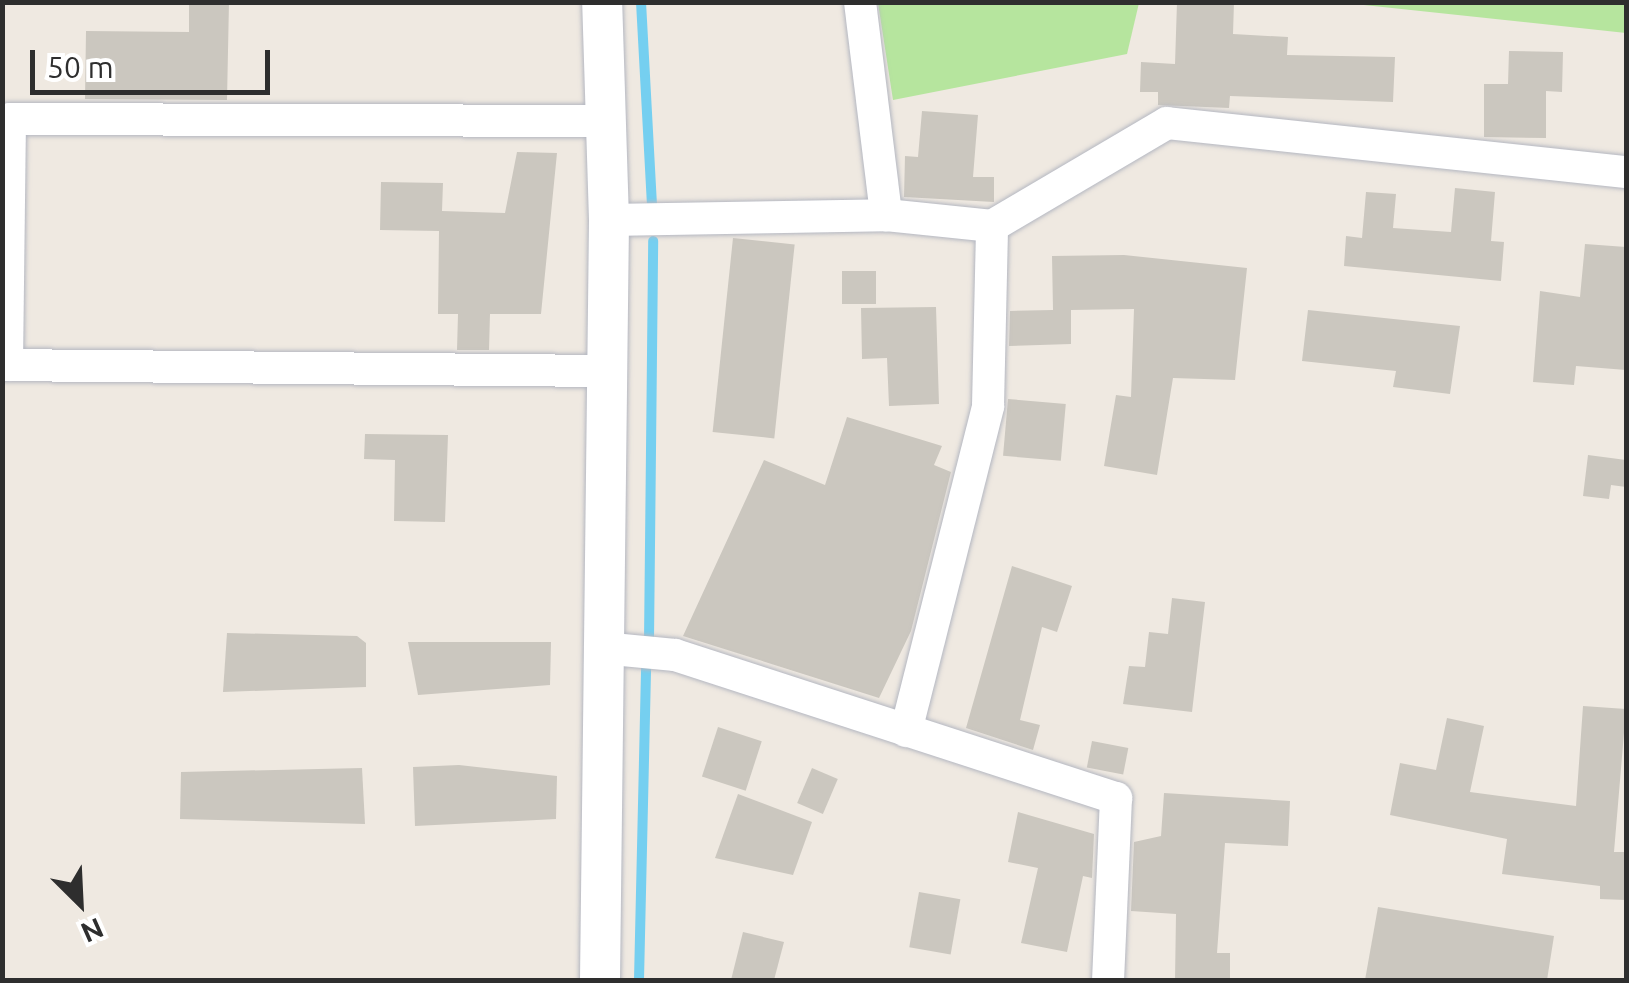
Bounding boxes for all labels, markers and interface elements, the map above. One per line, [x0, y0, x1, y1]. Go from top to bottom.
scale bar [35, 30, 275, 92]
text: 50 m [47, 50, 114, 84]
north arrow [30, 853, 130, 953]
text: N [77, 912, 108, 949]

